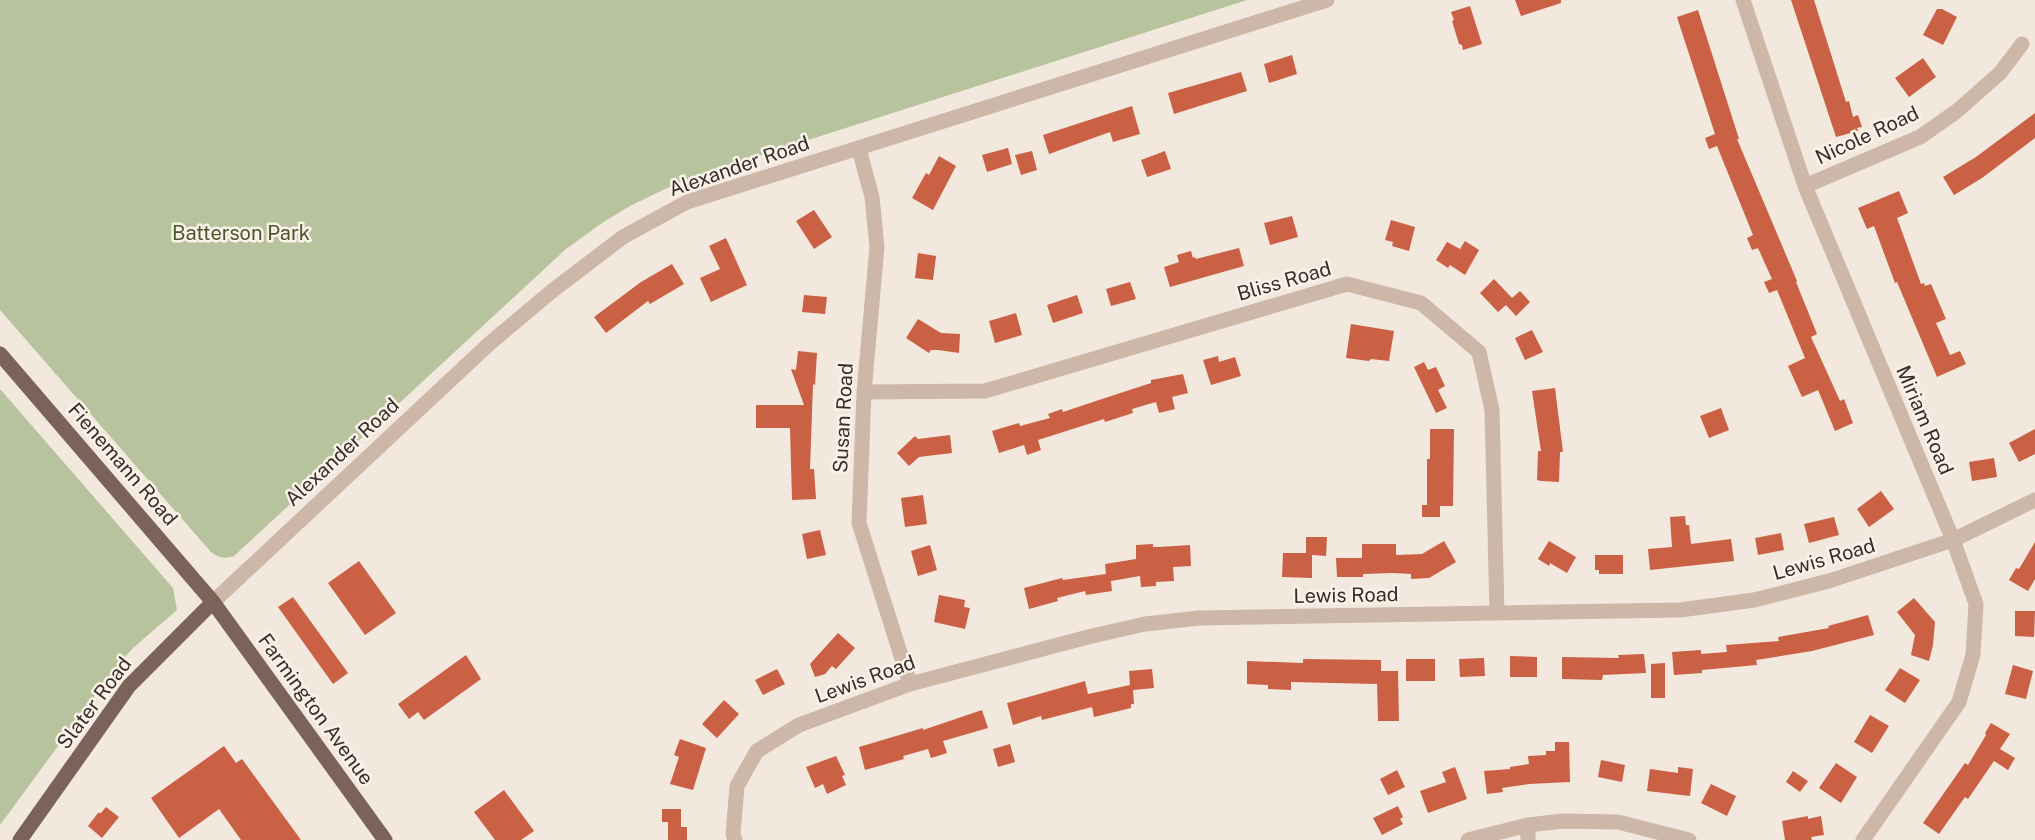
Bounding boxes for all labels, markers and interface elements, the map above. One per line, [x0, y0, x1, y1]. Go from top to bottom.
street label: Nicole Road [1812, 101, 1922, 169]
street label: Alexander Road [666, 131, 812, 201]
park label: Batterson Park [172, 221, 310, 245]
street label: Bliss Road [1234, 256, 1334, 306]
street label: Susan Road [828, 362, 858, 474]
street label: Miriam Road [1891, 362, 1959, 478]
street label: Alexander Road [280, 393, 404, 511]
street label: Fienemann Road [63, 398, 183, 530]
street label: Lewis Road [1770, 533, 1878, 585]
street label: Lewis Road [1293, 582, 1399, 608]
street label: Farmington Avenue [253, 629, 379, 789]
street label: Lewis Road [811, 650, 919, 708]
street label: Slater Road [52, 652, 136, 754]

